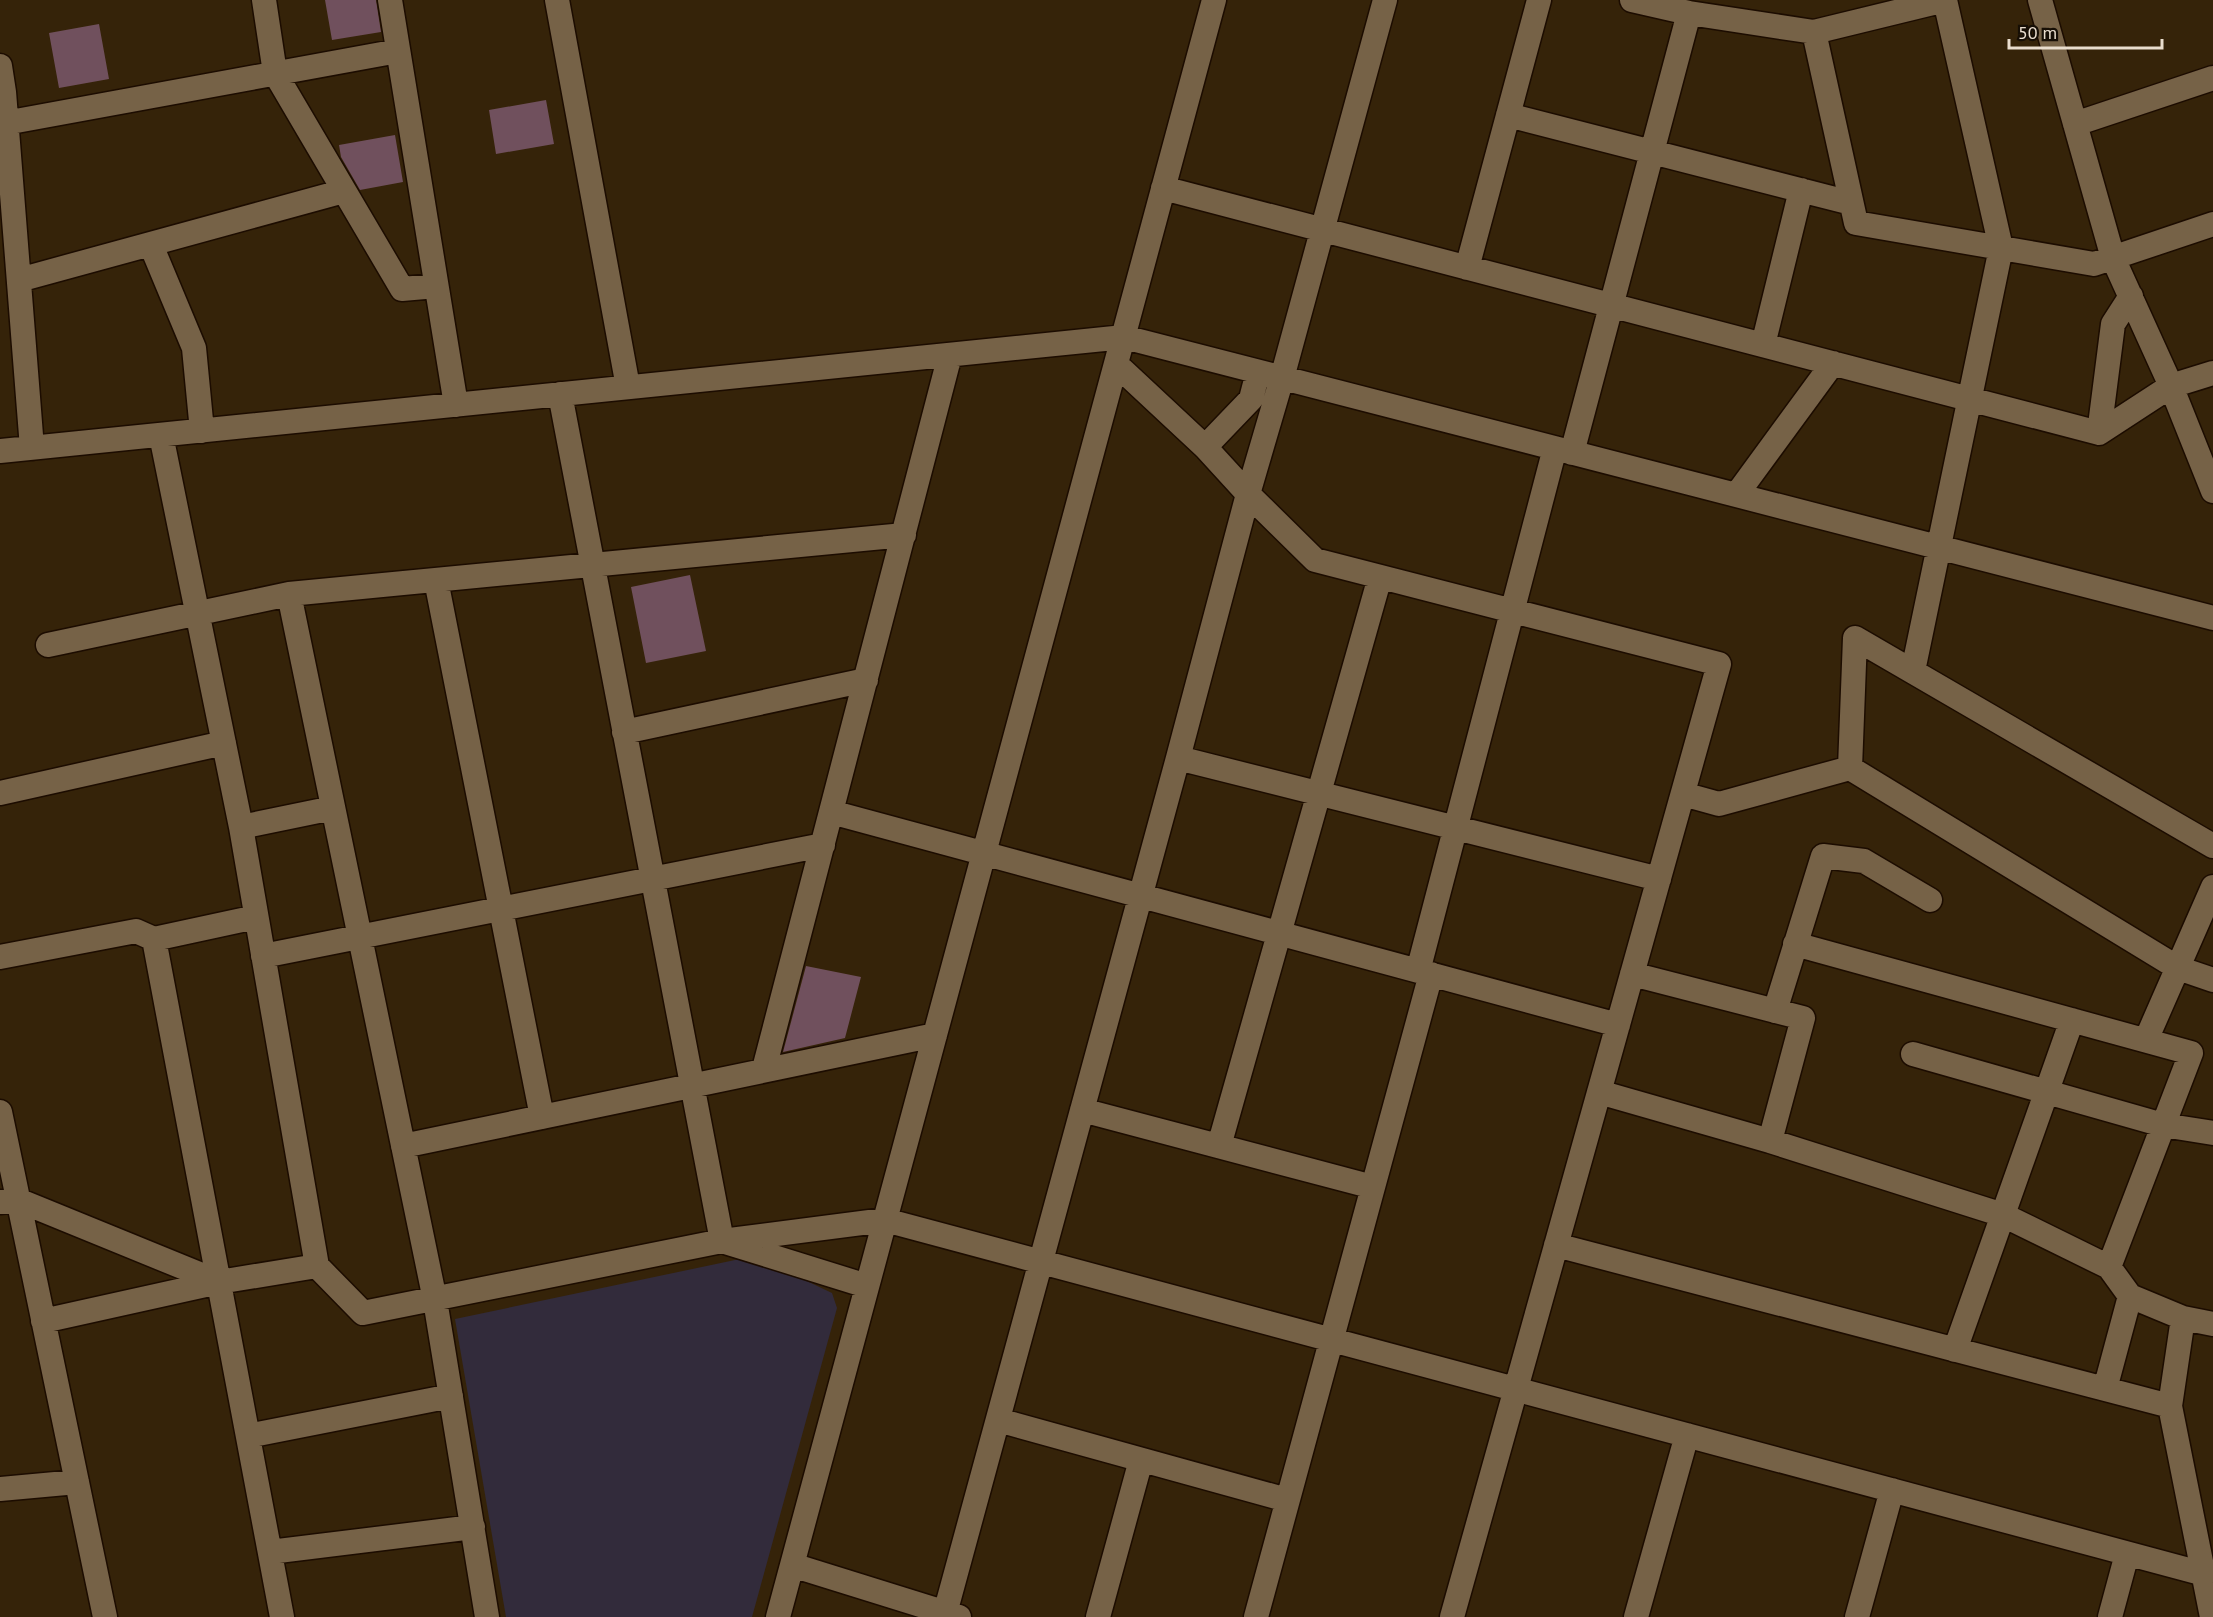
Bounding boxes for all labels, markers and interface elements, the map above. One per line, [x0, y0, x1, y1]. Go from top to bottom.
scale bar [2009, 12, 2162, 50]
text: 50 m [2018, 21, 2057, 44]

